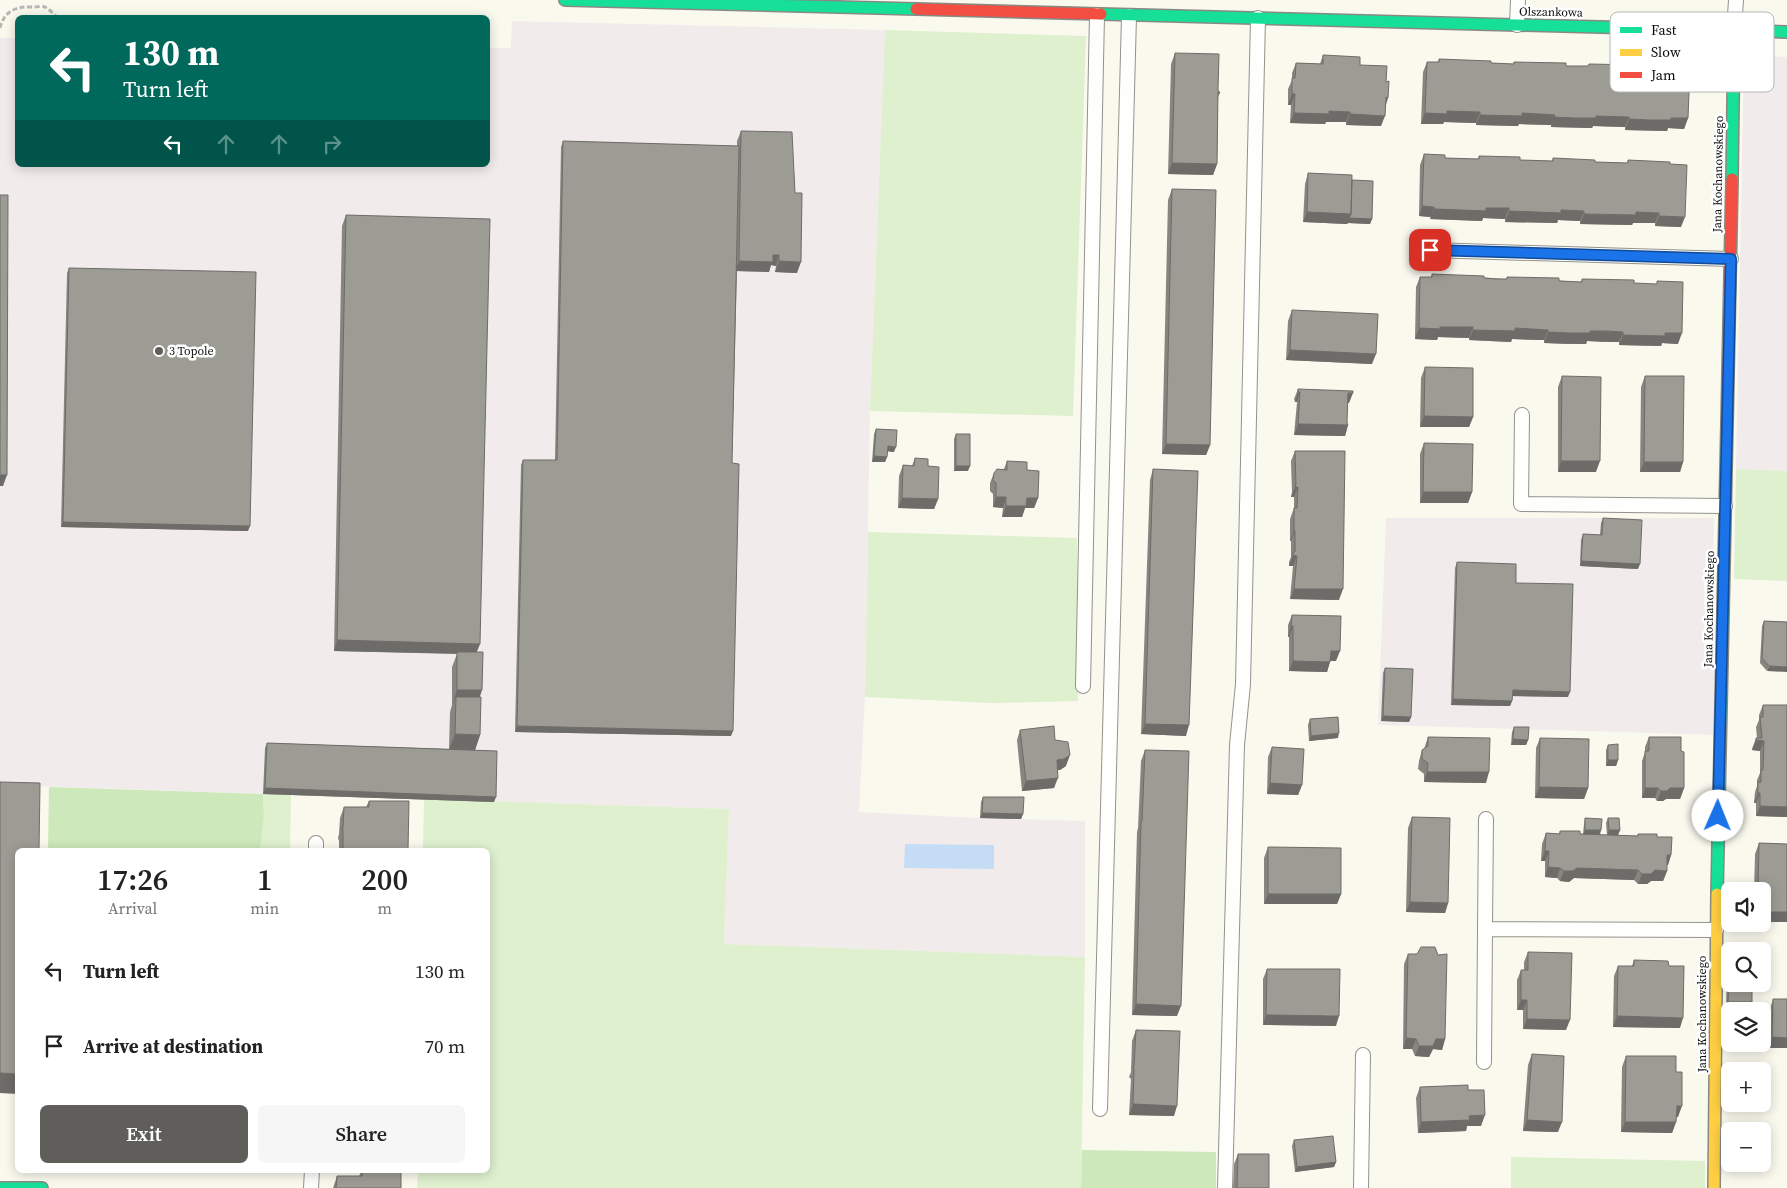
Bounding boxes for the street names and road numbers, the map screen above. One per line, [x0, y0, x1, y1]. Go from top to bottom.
street label: Olszankowa [1519, 3, 1584, 21]
street label: Jana Kochanowskiego [1709, 115, 1727, 233]
street label: Jana Kochanowskiego [1700, 550, 1718, 668]
street label: Jana Kochanowskiego [1694, 955, 1710, 1073]

